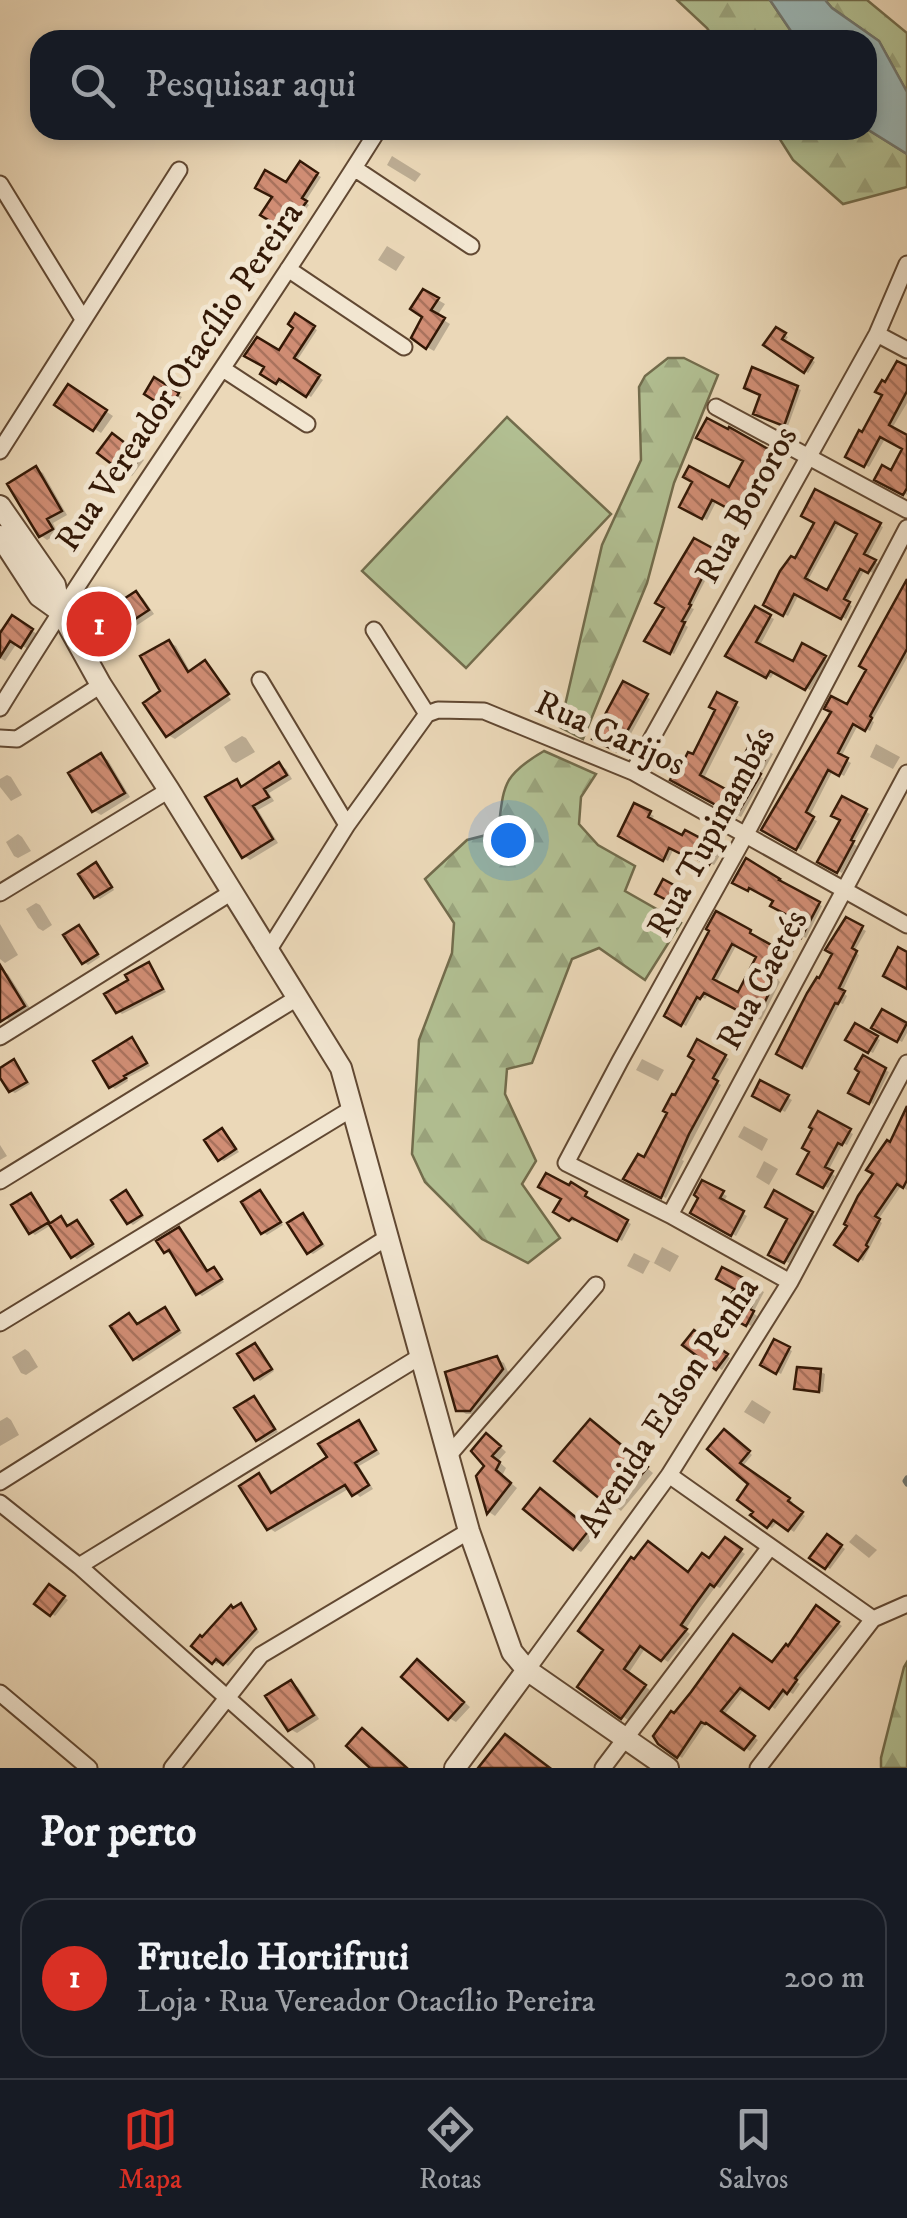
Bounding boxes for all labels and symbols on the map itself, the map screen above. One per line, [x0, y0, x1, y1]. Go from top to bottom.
street label: Rua Vereador Otacílio Pereira [46, 194, 314, 560]
street label: Rua Bororos [686, 419, 808, 591]
pin: 1 [66, 586, 132, 662]
street label: Rua Carijos [528, 681, 692, 787]
street label: Rua Tupinambás [638, 719, 786, 945]
your location [483, 815, 534, 866]
street label: Rua Caetés [708, 902, 818, 1058]
street label: Avenida Edson Penha [569, 1269, 770, 1545]

